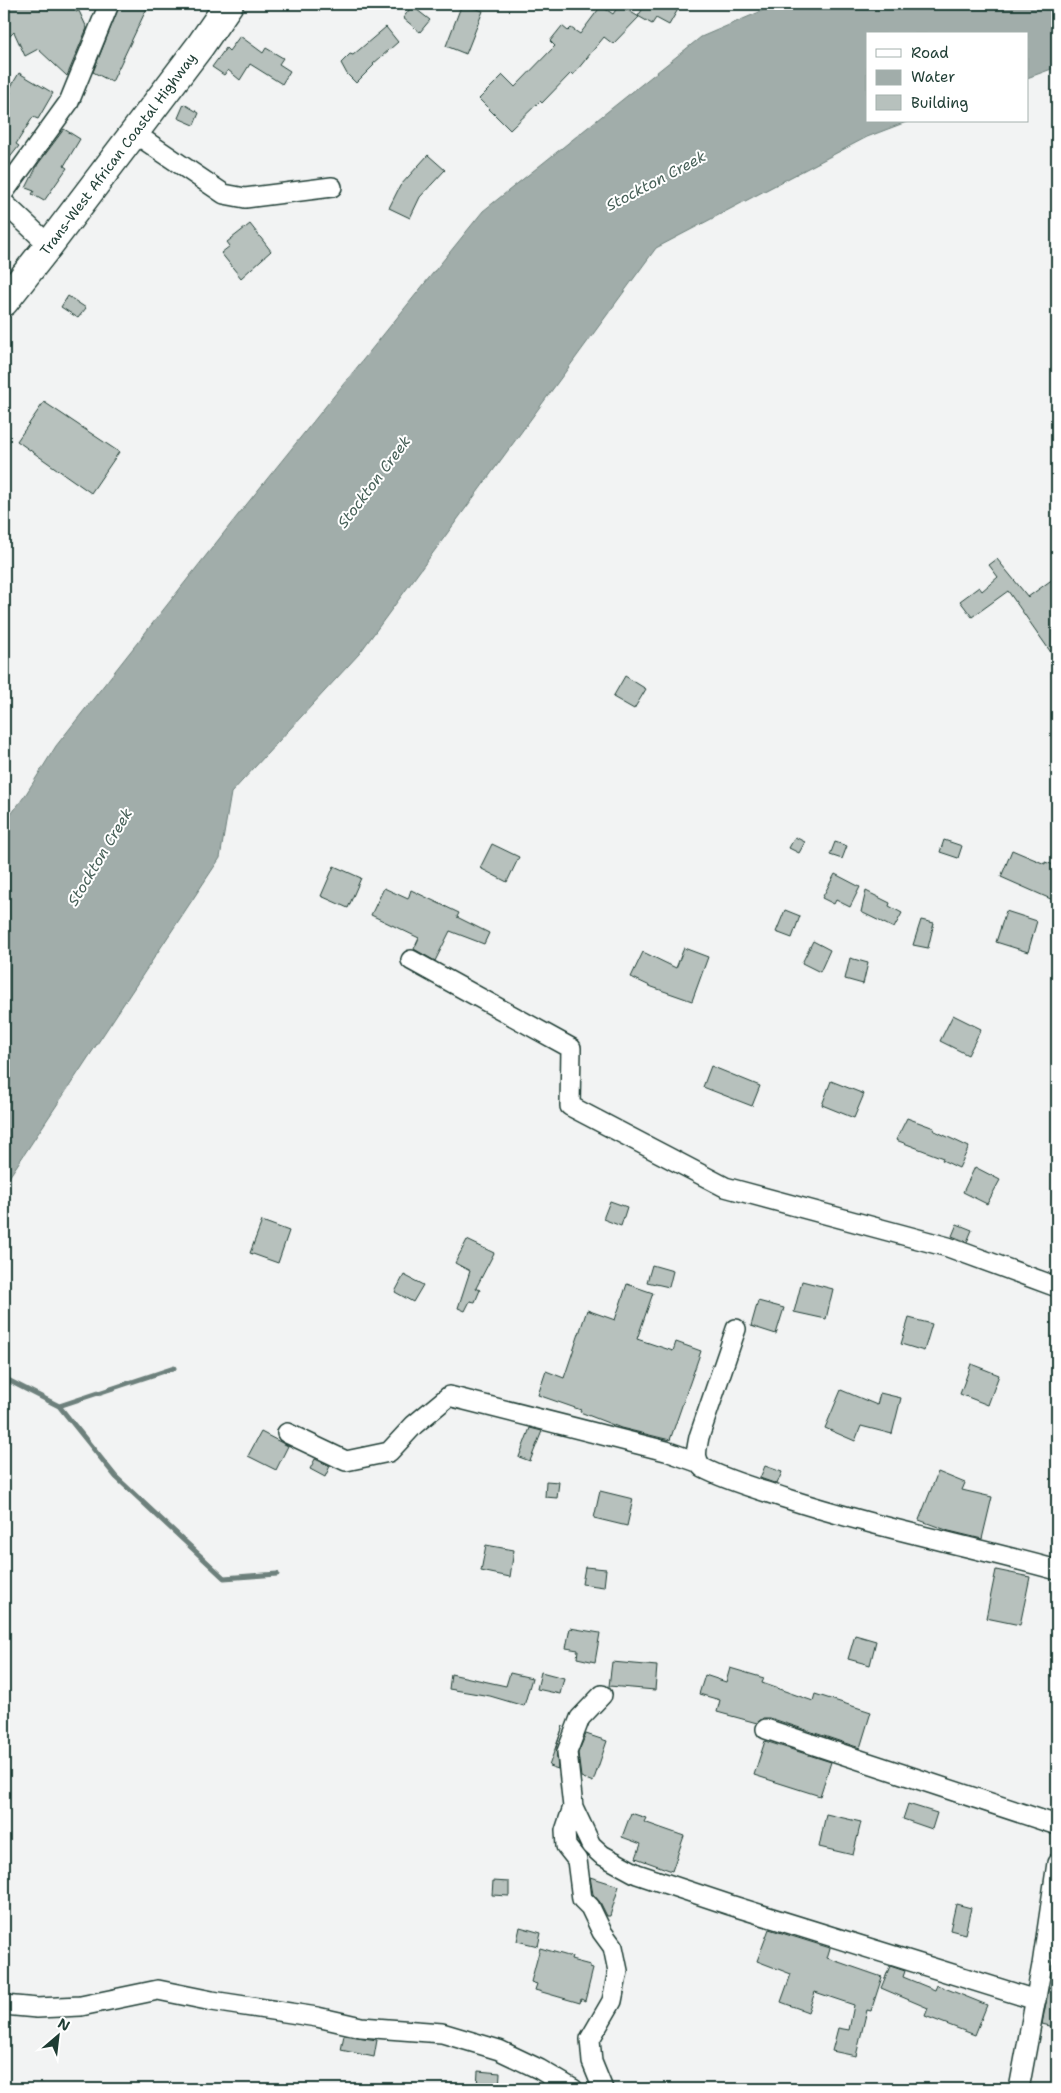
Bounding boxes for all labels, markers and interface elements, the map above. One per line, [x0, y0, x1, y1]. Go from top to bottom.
legend [866, 32, 1028, 122]
text: Road [911, 43, 949, 63]
street label: Trans-West African Coastal Highway [36, 49, 200, 259]
text: Water [911, 67, 955, 87]
text: Building [911, 93, 968, 113]
water label: Stockton Creek [603, 146, 710, 216]
water label: Stockton Creek [333, 432, 415, 532]
water label: Stockton Creek [63, 804, 137, 909]
north arrow [32, 2010, 82, 2060]
text: N [55, 2014, 73, 2035]

